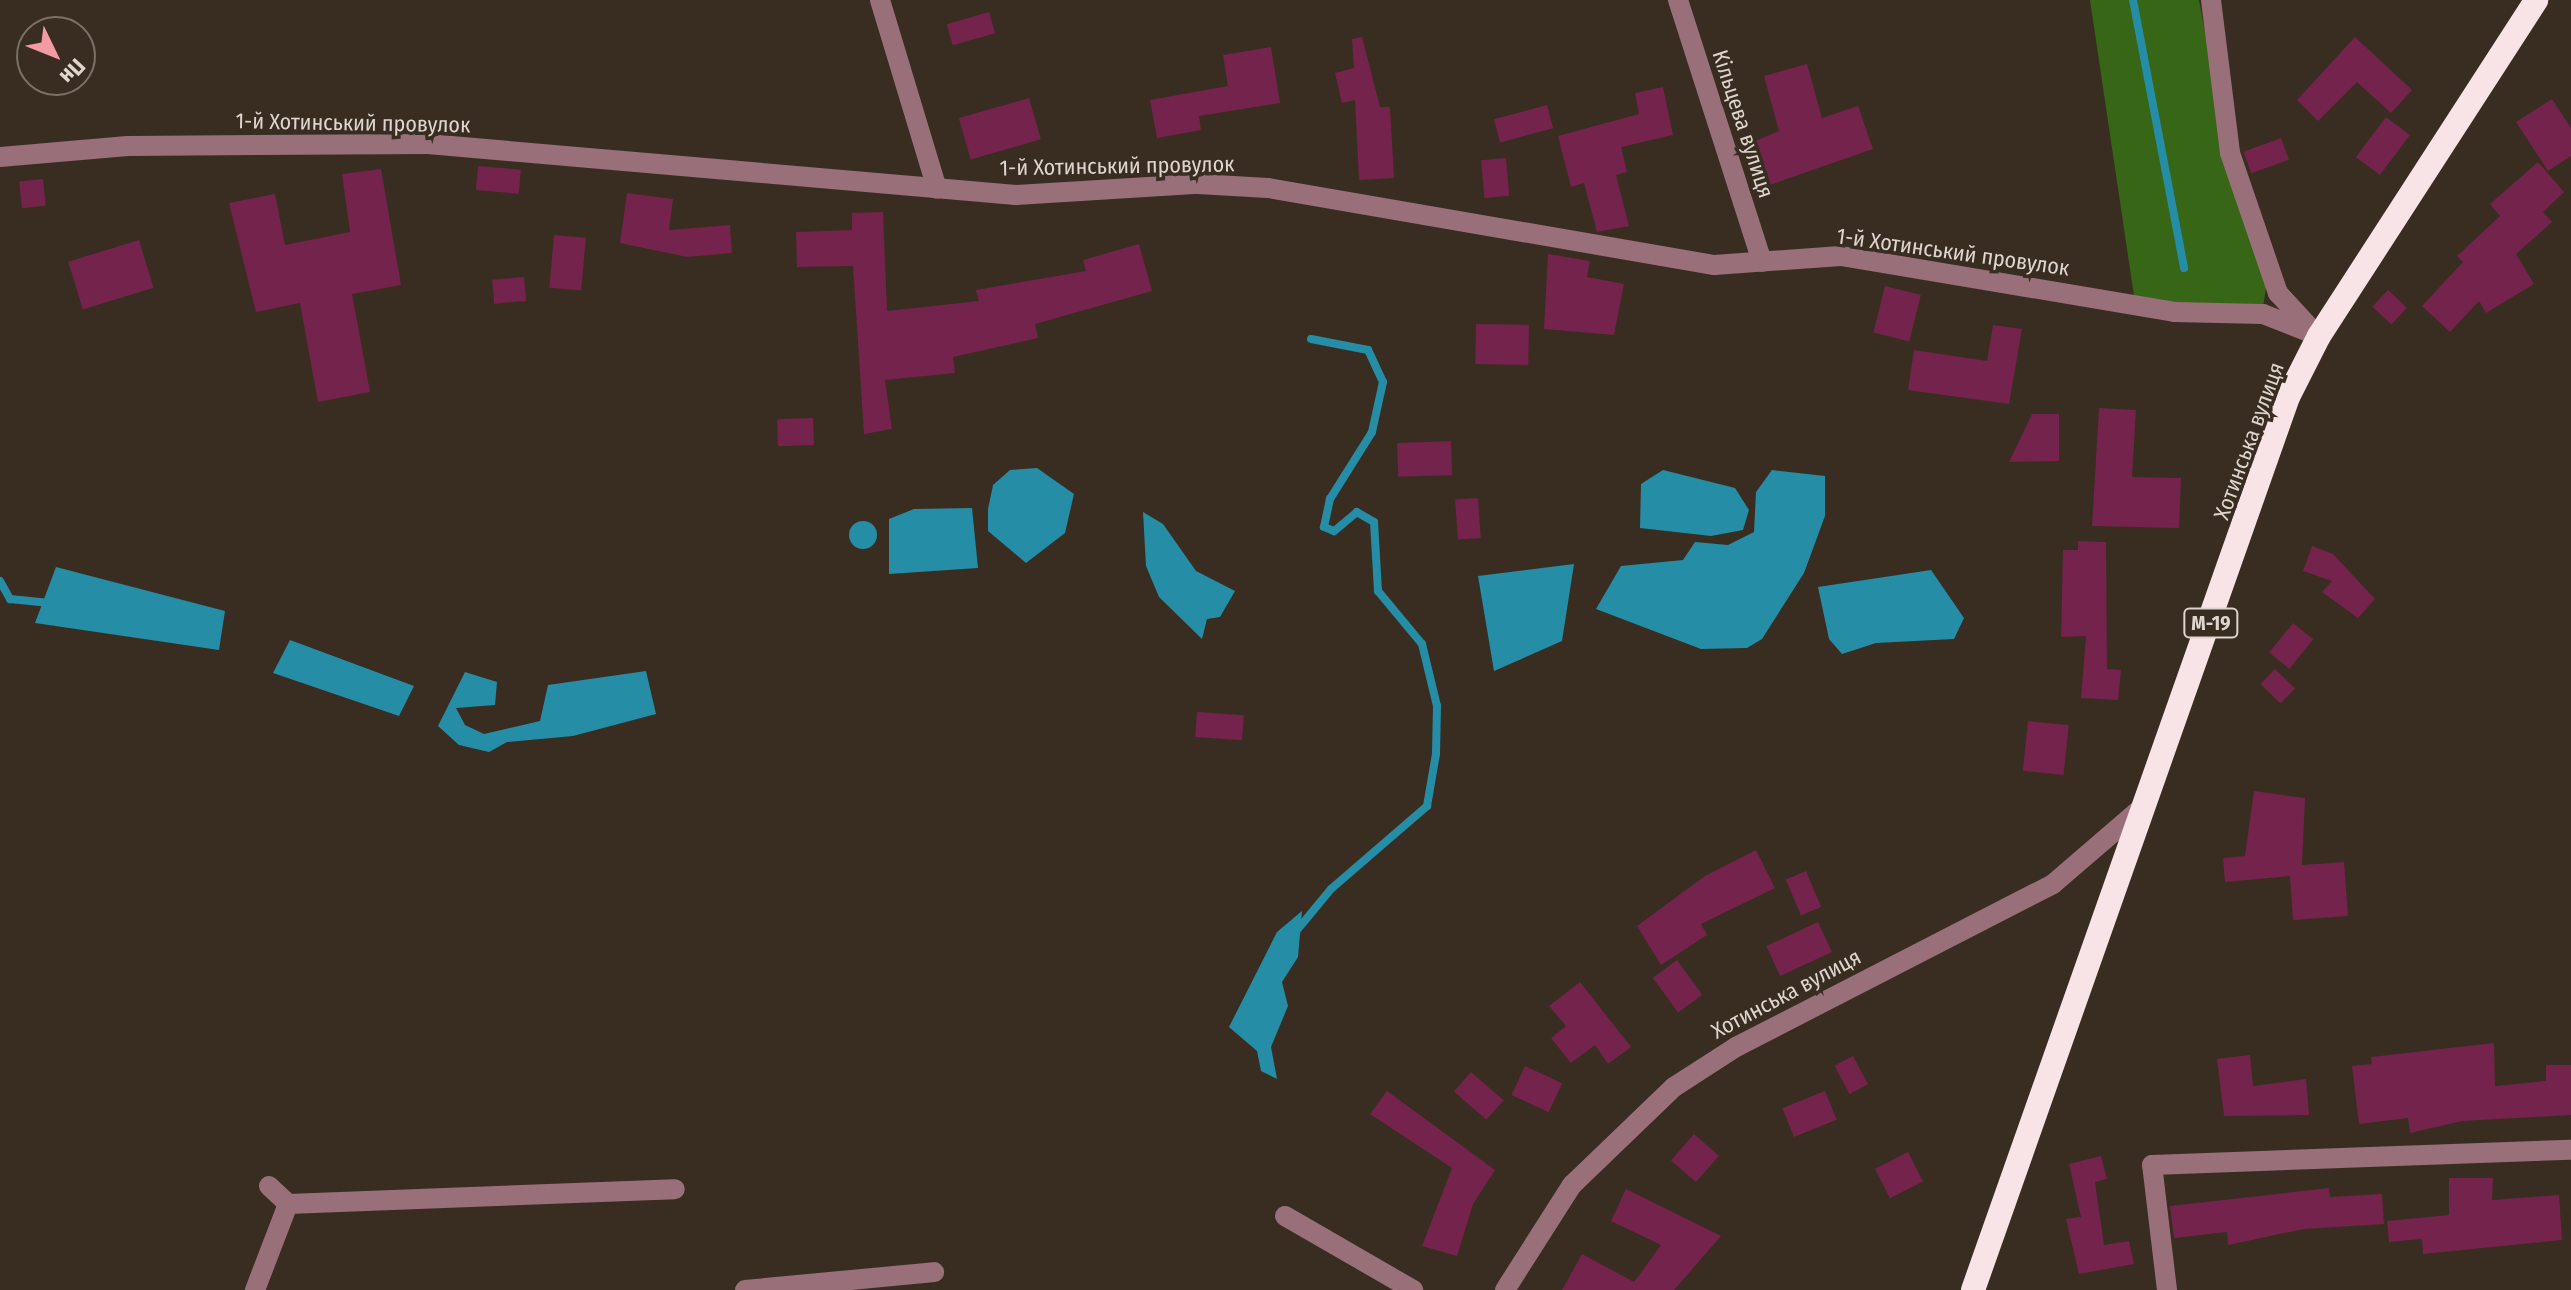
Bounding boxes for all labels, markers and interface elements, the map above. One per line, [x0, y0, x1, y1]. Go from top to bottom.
north arrow [16, 16, 96, 96]
street label: Кільцева вулиця [1707, 47, 1779, 201]
text: Пн [54, 53, 91, 90]
street label: 1-й Хотинський провулок [235, 108, 471, 138]
street label: 1-й Хотинський провулок [999, 151, 1235, 181]
street label: 1-й Хотинський провулок [1835, 223, 2071, 281]
street label: Хотинська вулиця [2208, 359, 2290, 523]
road number: М-19 [2183, 607, 2239, 639]
street label: Хотинська вулиця [1707, 943, 1865, 1045]

